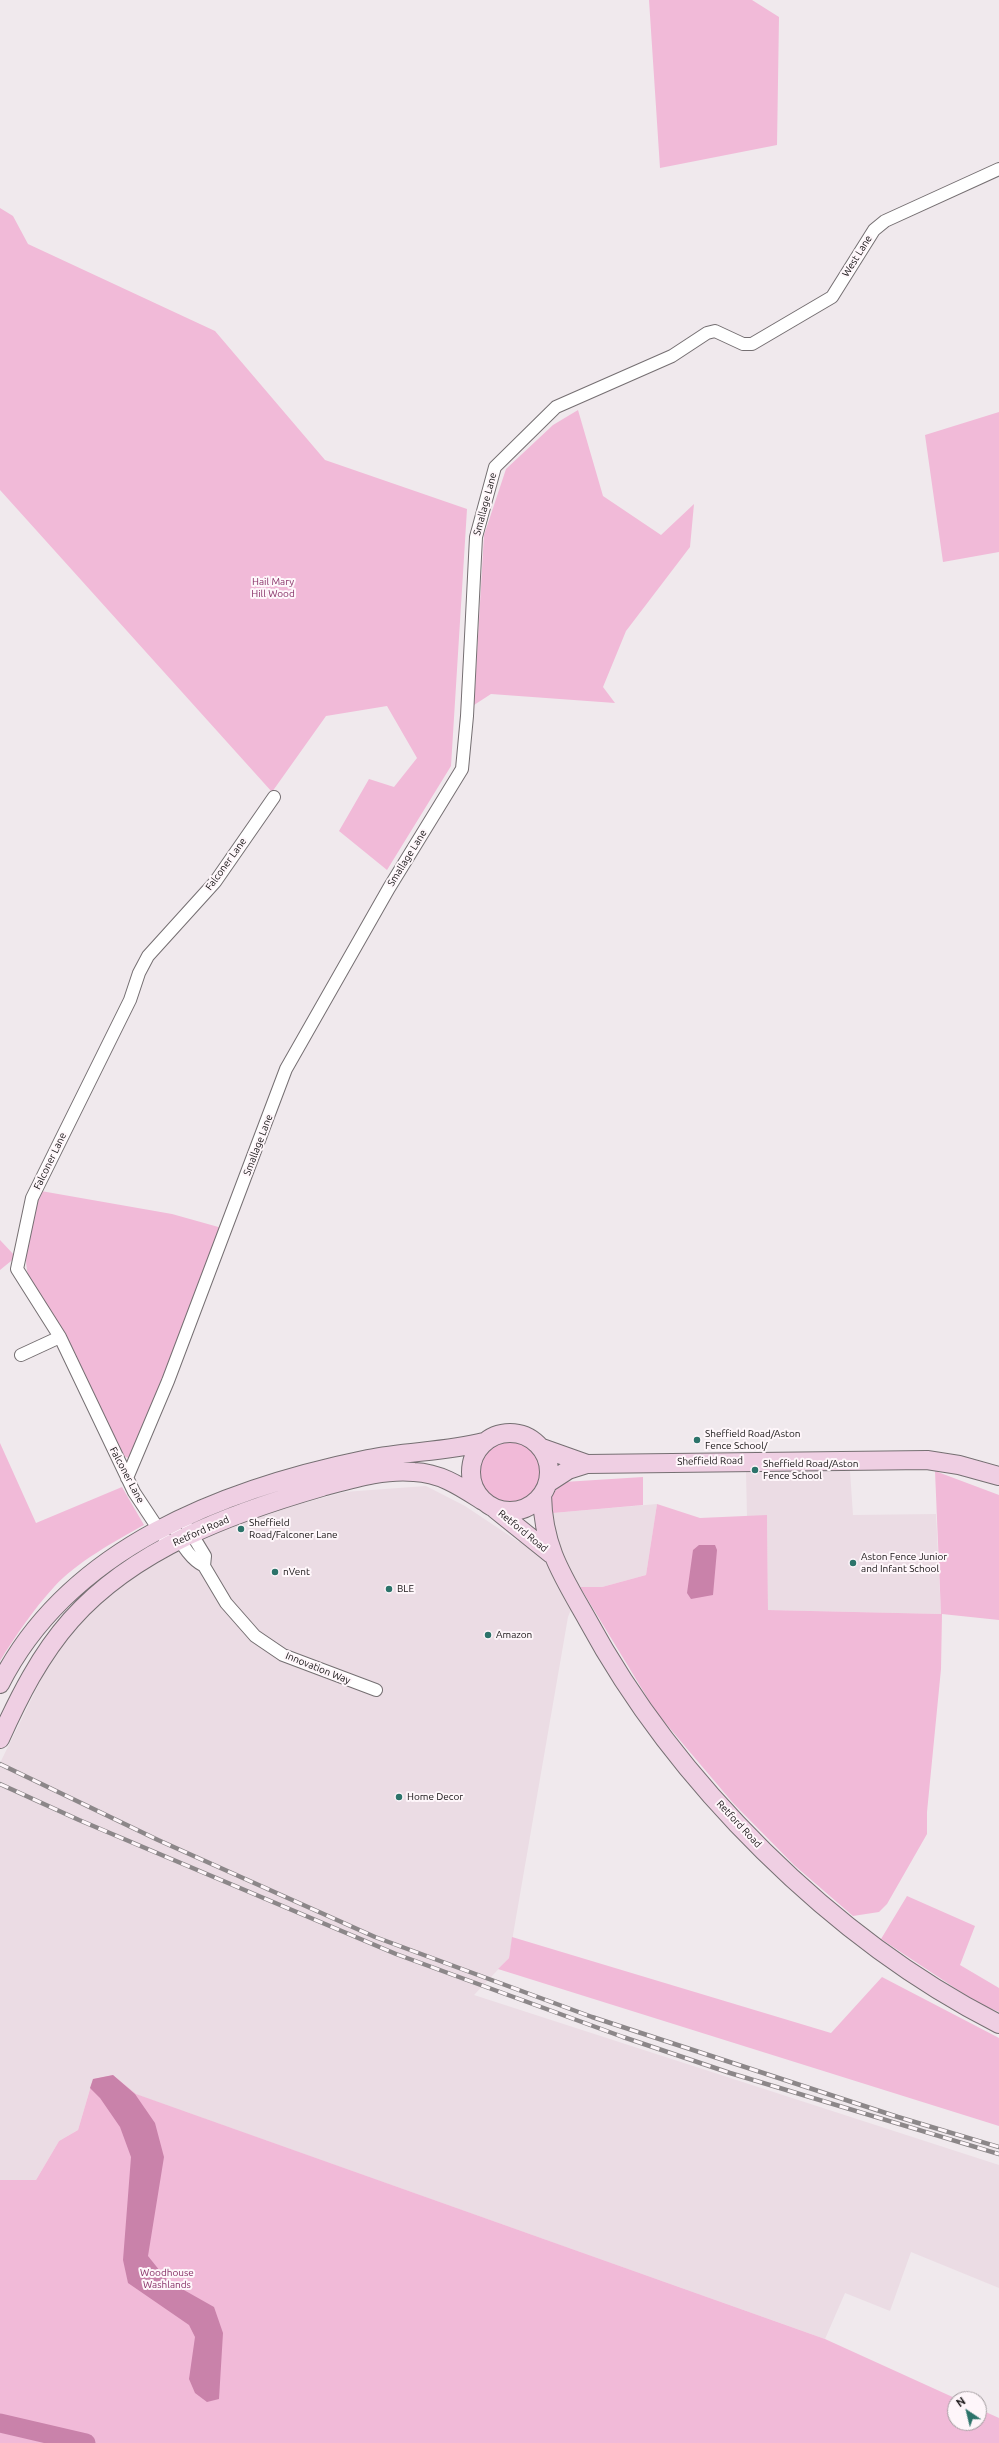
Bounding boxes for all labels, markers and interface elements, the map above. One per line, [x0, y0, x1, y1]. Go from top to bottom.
street label: West Lane [840, 233, 874, 279]
street label: Smallage Lane [471, 471, 499, 537]
park label: Hail Mary Hill Wood [251, 576, 295, 600]
street label: Smallage Lane [385, 827, 429, 889]
street label: Falconer Lane [203, 835, 249, 893]
street label: Smallage Lane [241, 1113, 275, 1177]
street label: Falconer Lane [31, 1131, 69, 1191]
place label: Sheffield Road/Aston Fence School/ [705, 1428, 801, 1452]
marker: Sheffield Road/Aston Fence School/ [692, 1435, 702, 1445]
street label: Falconer Lane [107, 1445, 147, 1505]
street label: Sheffield Road [677, 1454, 743, 1468]
place label: Sheffield Road/Aston Fence School [763, 1458, 859, 1482]
marker: Sheffield Road/Aston Fence School [750, 1465, 760, 1475]
street label: Retford Road [496, 1507, 550, 1555]
street label: Retford Road [171, 1513, 231, 1549]
place label: Sheffield Road/Falconer Lane [249, 1517, 338, 1540]
marker: Sheffield Road/Falconer Lane [236, 1524, 246, 1534]
place label: Aston Fence Junior and Infant School [861, 1551, 947, 1574]
marker: Aston Fence Junior and Infant School [848, 1558, 858, 1568]
place label: nVent [283, 1566, 310, 1578]
marker: nVent [270, 1567, 280, 1577]
place label: BLE [397, 1583, 414, 1595]
marker: BLE [384, 1584, 394, 1594]
place label: Amazon [496, 1629, 532, 1641]
marker: Amazon [483, 1630, 493, 1640]
street label: Innovation Way [284, 1650, 352, 1686]
place label: Home Decor [407, 1791, 463, 1803]
marker: Home Decor [394, 1792, 404, 1802]
street label: Retford Road [714, 1798, 764, 1850]
park label: Woodhouse Washlands [140, 2267, 194, 2290]
north arrow [947, 2391, 987, 2431]
text: N [954, 2395, 967, 2409]

